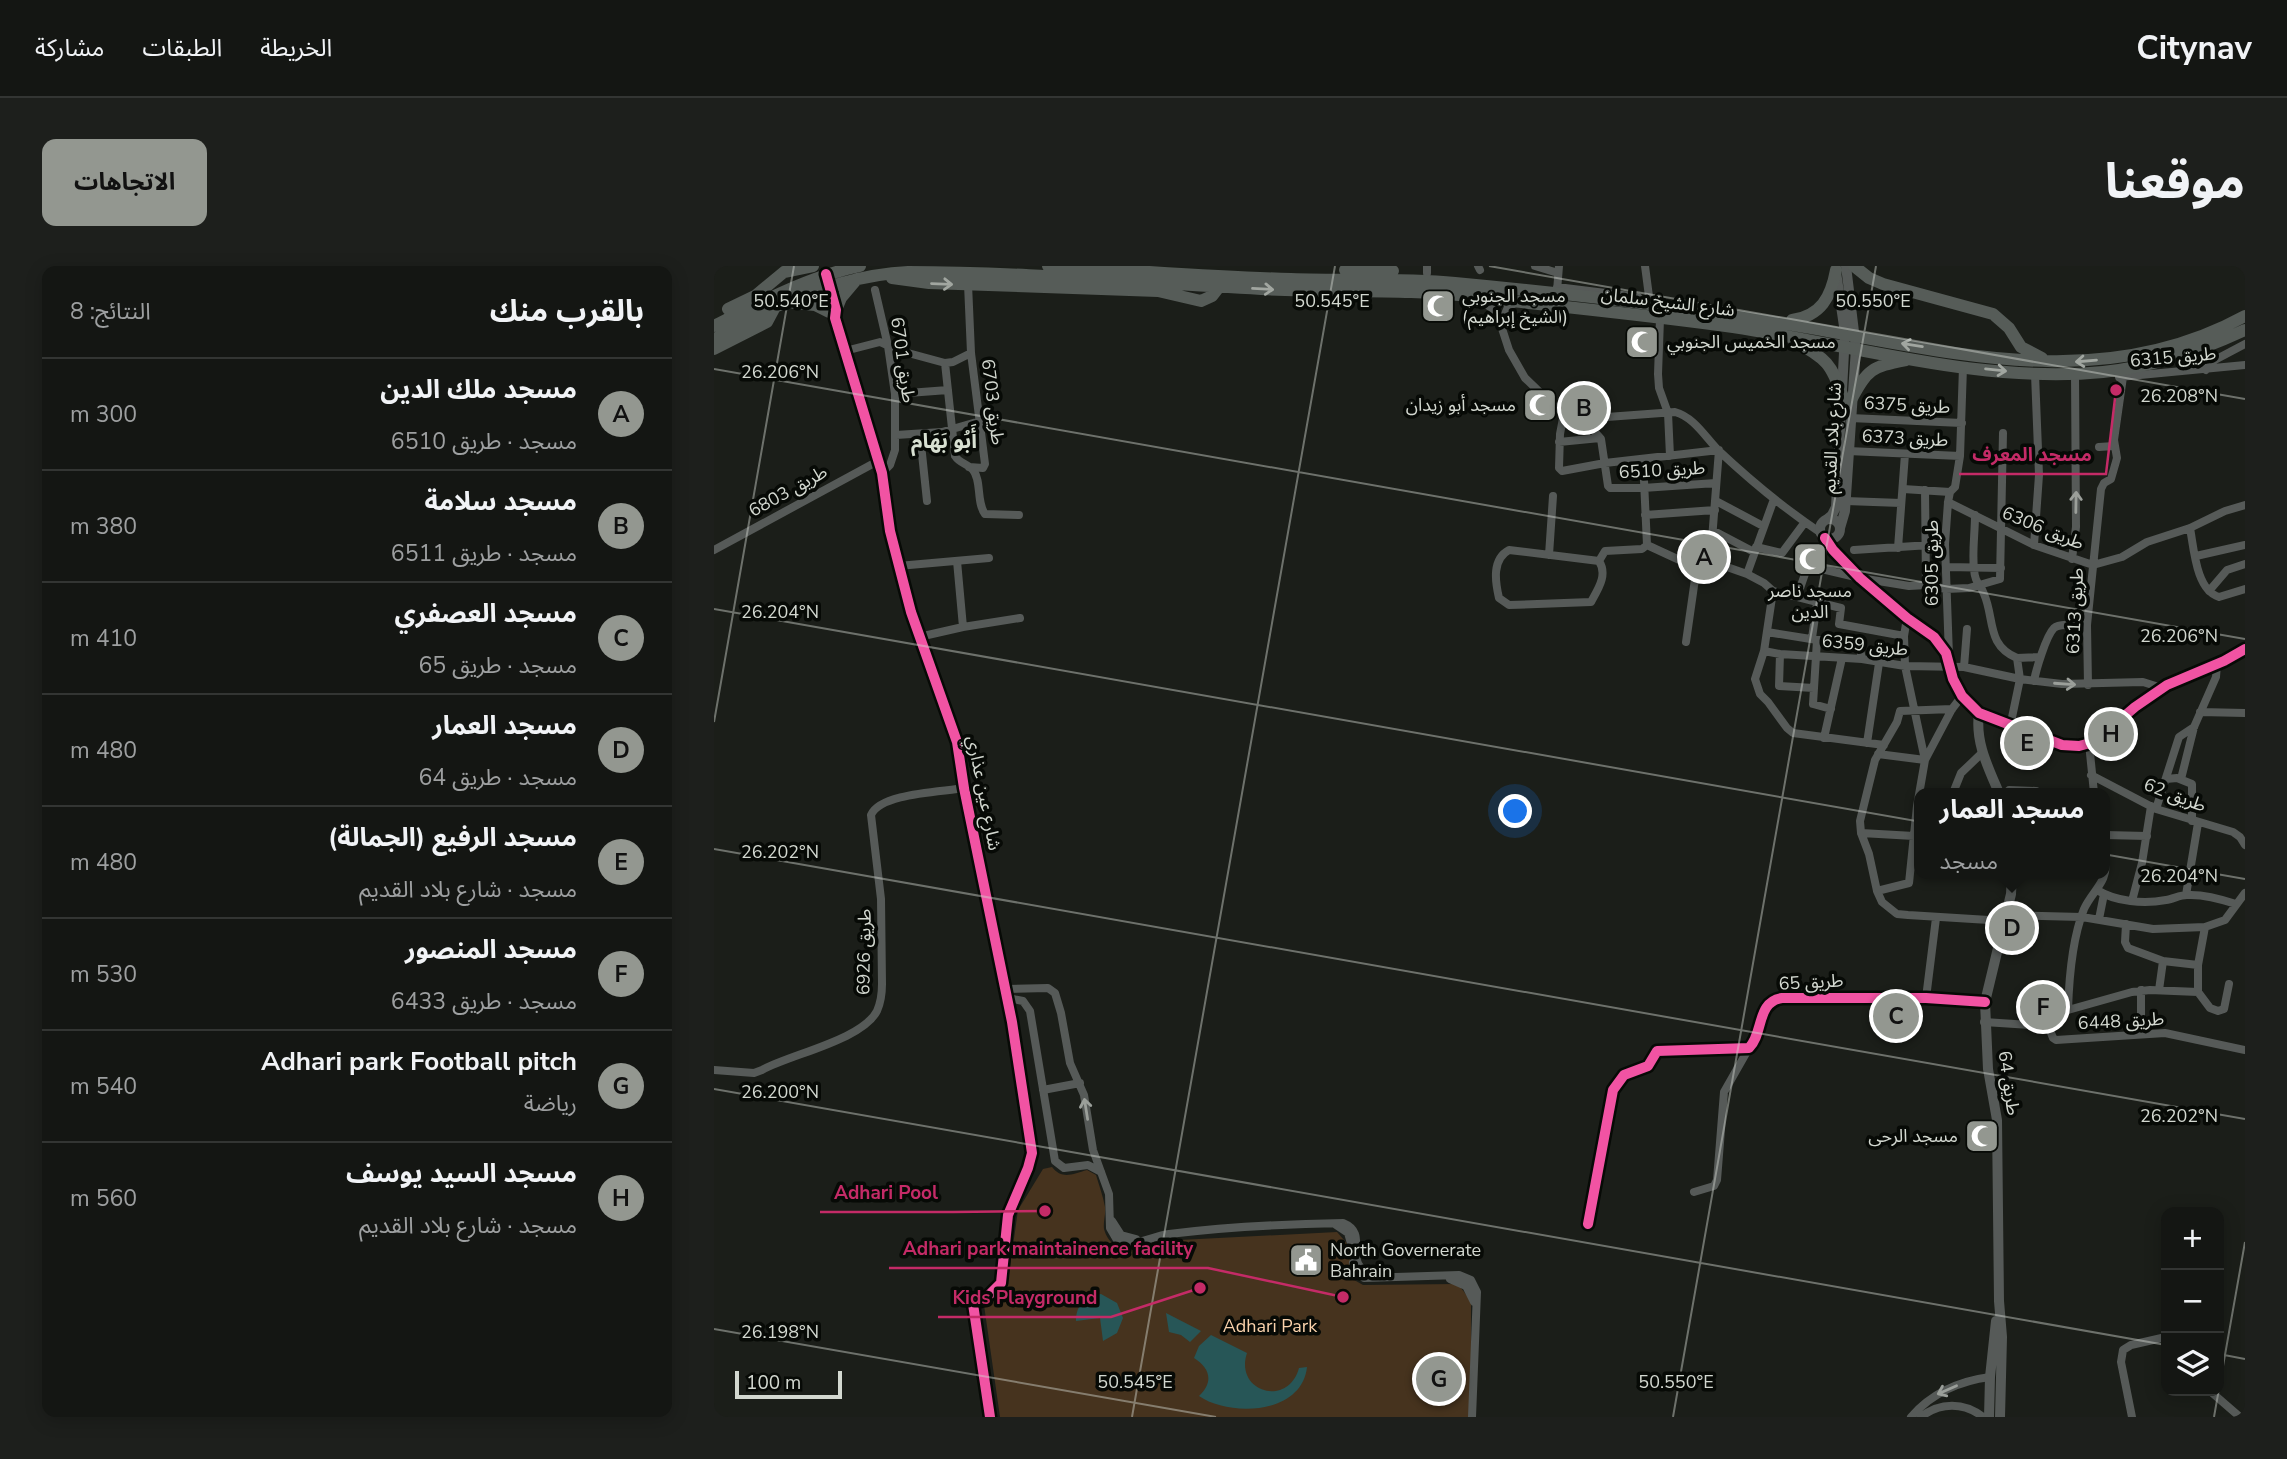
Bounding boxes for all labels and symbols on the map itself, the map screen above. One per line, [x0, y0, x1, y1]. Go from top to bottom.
one-way arrow [930, 277, 953, 290]
street label: شارع الشيخ سلمان [1600, 282, 1736, 324]
one-way arrow [1252, 283, 1275, 296]
place label: مسجد الجنوبي (الشيخ إبراهيم) [1462, 284, 1568, 330]
mosque icon: مسجد الجنوبي (الشيخ إبراهيم) [1419, 287, 1457, 325]
text: 50.540°E [753, 289, 829, 313]
text: 50.545°E [1294, 289, 1370, 313]
text: 50.550°E [1835, 289, 1911, 313]
street label: طريق 6701 [885, 315, 921, 405]
mosque icon: مسجد الخميس الجنوبي [1623, 323, 1661, 361]
place label: مسجد الخميس الجنوبي [1667, 330, 1836, 355]
one-way arrow [1901, 338, 1924, 351]
street label: طريق 6315 [2129, 341, 2217, 373]
one-way arrow [2075, 355, 2098, 368]
street label: طريق 6703 [976, 358, 1010, 446]
text: 26.206°N [741, 360, 819, 384]
one-way arrow [1984, 364, 2007, 377]
pin: B [1561, 382, 1607, 434]
street label: شارع بلاد القديم [1817, 382, 1849, 494]
text: 26.208°N [2140, 384, 2218, 408]
mosque icon: مسجد أبو زيدان [1521, 386, 1559, 424]
street label: طريق 6375 [1863, 391, 1951, 419]
place label: مسجد أبو زيدان [1406, 393, 1516, 417]
district label: أَبُو بَهَام [911, 423, 977, 457]
street label: طريق 6373 [1861, 424, 1949, 452]
callout: مسجد المعرف [1959, 434, 2106, 474]
text: مسجد المعرف [1972, 442, 2092, 468]
street label: طريق 6510 [1618, 456, 1706, 484]
street label: طريق 6803 [744, 460, 832, 522]
one-way arrow [2069, 491, 2083, 514]
street label: طريق 6306 [1998, 501, 2088, 555]
street label: طريق 6305 [1920, 520, 1944, 606]
pin: A [1681, 531, 1727, 583]
mosque icon: مسجد ناصر الدين [1791, 540, 1829, 578]
street label: طريق 6313 [2061, 567, 2089, 655]
place label: مسجد ناصر الدين [1767, 579, 1852, 624]
text: 26.204°N [741, 600, 819, 624]
text: 26.206°N [2140, 624, 2218, 648]
street label: طريق 6359 [1821, 629, 1909, 661]
one-way arrow [2053, 678, 2076, 691]
pin: H [2088, 708, 2134, 760]
pin: E [2004, 717, 2050, 769]
street label: شارع عين عذاري [959, 734, 1007, 853]
street label: طريق 62 [2140, 772, 2210, 818]
your location [1498, 794, 1532, 828]
text: 26.202°N [741, 840, 819, 864]
text: 26.204°N [2140, 864, 2218, 888]
pin: D [1989, 902, 2035, 954]
street label: طريق 6926 [851, 909, 877, 995]
street label: طريق 65 [1778, 968, 1844, 996]
pin: F [2020, 981, 2066, 1033]
pin: C [1873, 990, 1919, 1042]
street label: طريق 6448 [2077, 1007, 2165, 1035]
street label: طريق 64 [1993, 1049, 2025, 1117]
text: 26.200°N [741, 1080, 819, 1104]
one-way arrow [1079, 1098, 1092, 1121]
text: 26.202°N [2140, 1104, 2218, 1128]
mosque icon: مسجد الرحى [1963, 1117, 2001, 1155]
place label: مسجد الرحى [1868, 1124, 1958, 1148]
callout: Adhari Pool [820, 1172, 953, 1212]
text: Adhari Pool [834, 1180, 938, 1206]
callout: Adhari park maintainence facility [889, 1228, 1208, 1268]
text: Adhari park maintainence facility [903, 1236, 1194, 1262]
place label: North Governerate Bahrain [1330, 1238, 1481, 1283]
public building icon: North Governerate Bahrain [1287, 1241, 1325, 1279]
callout: Kids Playground [938, 1277, 1111, 1317]
text: Kids Playground [952, 1285, 1098, 1311]
park label: Adhari Park [1223, 1314, 1318, 1338]
text: 26.198°N [741, 1320, 819, 1344]
pin: G [1416, 1353, 1462, 1405]
scale bar [735, 1368, 842, 1400]
text: 50.545°E [1097, 1370, 1173, 1394]
text: 50.550°E [1638, 1370, 1714, 1394]
one-way arrow [1936, 1384, 1958, 1397]

